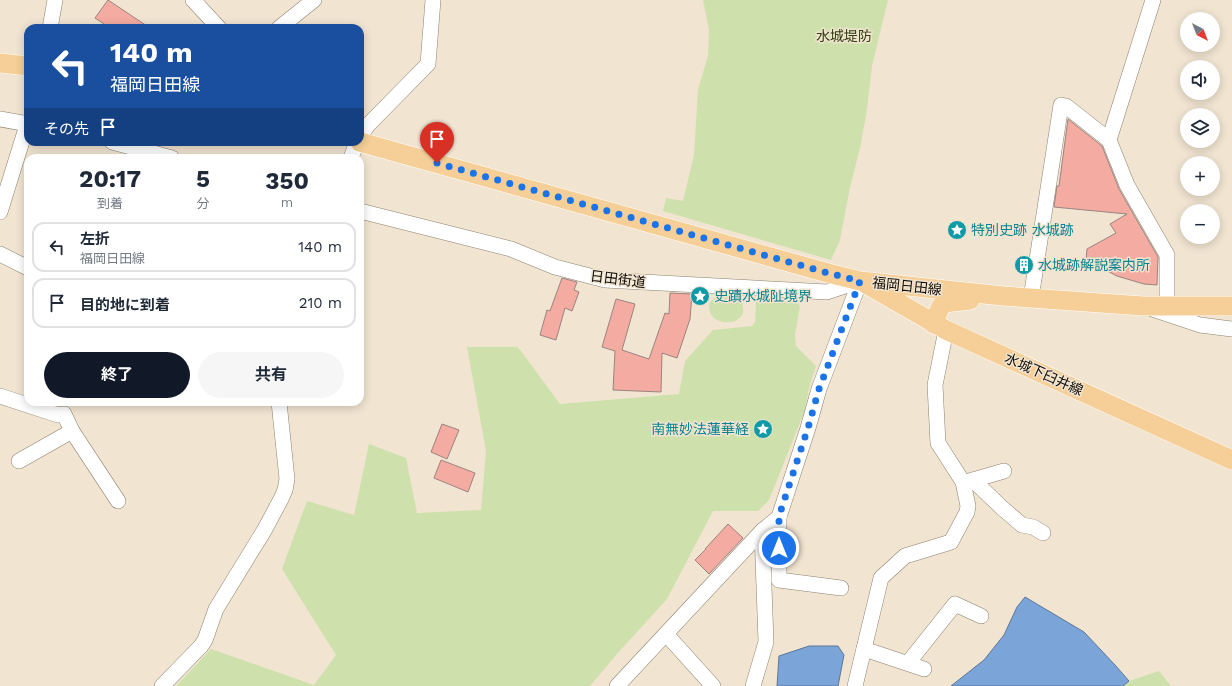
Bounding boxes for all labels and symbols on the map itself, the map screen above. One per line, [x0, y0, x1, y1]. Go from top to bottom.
north arrow [1180, 12, 1220, 52]
park label: 水城堤防 [816, 28, 872, 44]
pin [420, 122, 454, 163]
place icon: 特別史跡 水城跡 [946, 219, 968, 241]
place label: 特別史跡 水城跡 [971, 222, 1074, 238]
building icon: 水城跡解説案内所 [1013, 254, 1035, 276]
place label: 水城跡解説案内所 [1038, 257, 1150, 273]
street label: 日田街道 [589, 268, 647, 290]
street label: 福岡日田線 [871, 274, 943, 298]
place icon: 史蹟水城阯境界 [689, 285, 711, 307]
place label: 史蹟水城阯境界 [714, 288, 812, 304]
street label: 水城下臼井線 [1002, 350, 1086, 398]
place icon: 南無妙法蓮華経 [752, 418, 774, 440]
place label: 南無妙法蓮華経 [651, 421, 749, 437]
position arrow [758, 527, 800, 569]

